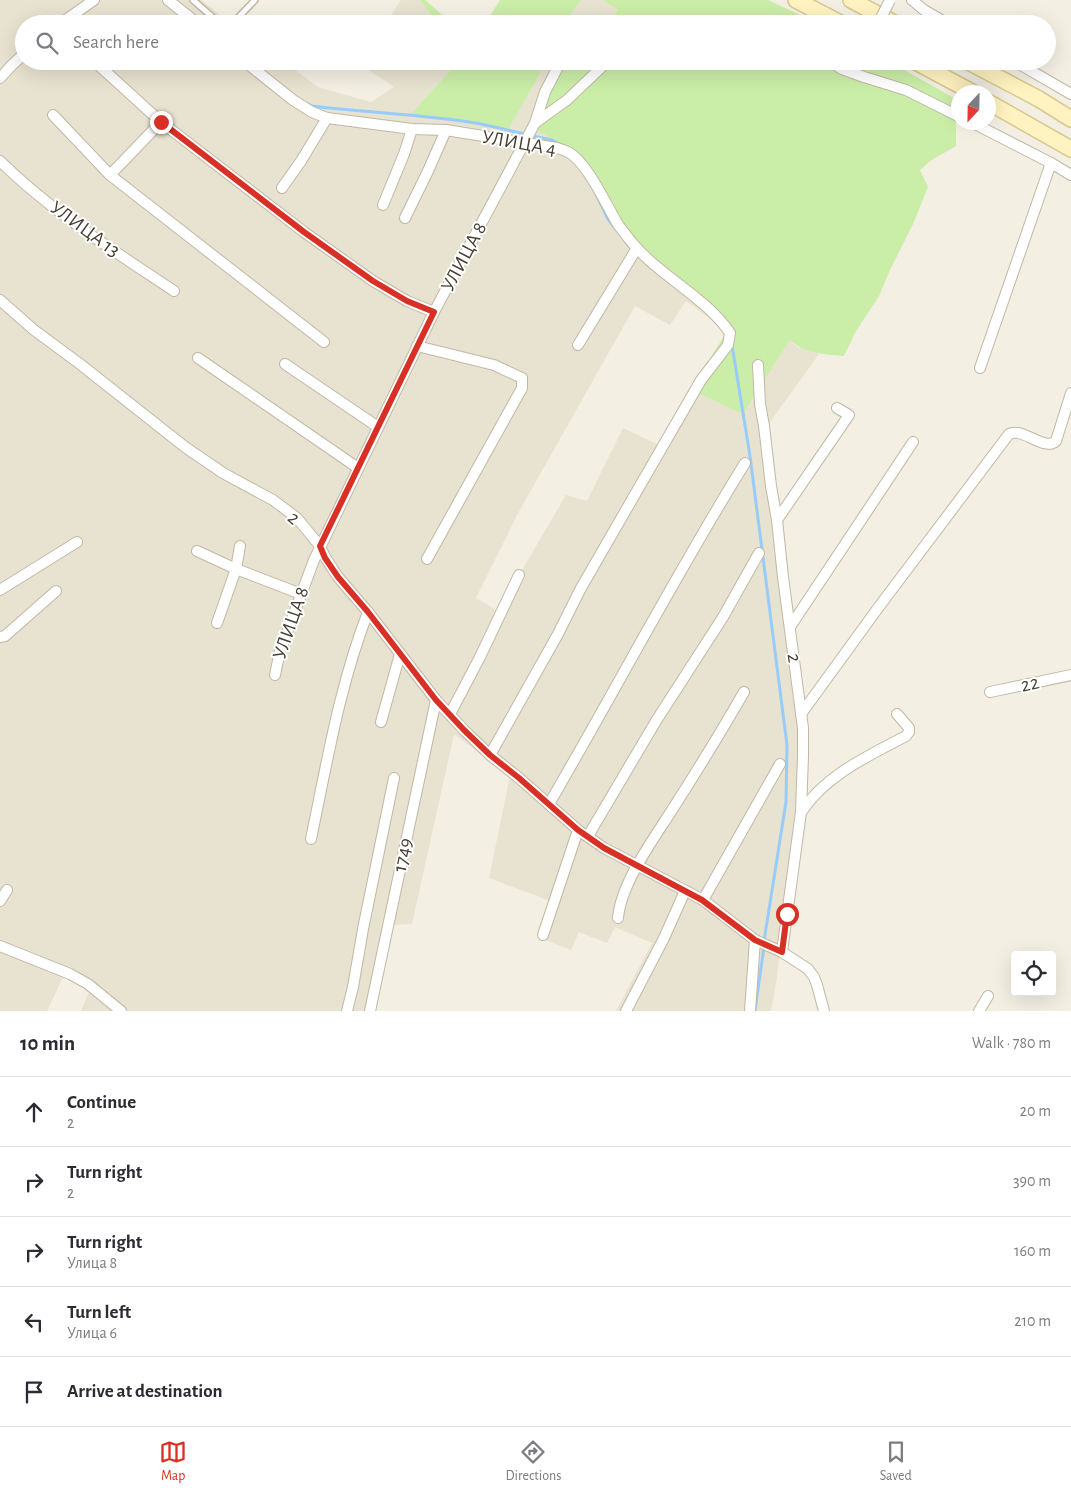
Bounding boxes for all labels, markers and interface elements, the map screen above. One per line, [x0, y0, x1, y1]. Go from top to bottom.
search box [15, 15, 1056, 70]
icon: search [33, 29, 61, 57]
text: Search here [73, 33, 159, 52]
north arrow [951, 85, 996, 130]
route end [150, 111, 173, 134]
street label: УЛИЦА 4 [480, 127, 558, 159]
street label: УЛИЦА 13 [46, 197, 124, 261]
street label: УЛИЦА 8 [438, 219, 490, 295]
street label: 2 [284, 508, 304, 528]
street label: УЛИЦА 8 [269, 584, 313, 662]
street label: 2 [783, 652, 805, 664]
street label: 22 [1019, 672, 1041, 696]
street label: 1749 [390, 836, 416, 874]
route start [776, 903, 799, 926]
map controls [1011, 951, 1056, 996]
button: locate [1011, 951, 1056, 996]
text: 10 min [20, 1033, 75, 1054]
text: Walk · 780 m [972, 1035, 1051, 1051]
text: Continue [67, 1093, 136, 1112]
icon: ahead [20, 1098, 48, 1126]
text: 20 m [1020, 1103, 1051, 1119]
text: 2 [67, 1115, 74, 1131]
text: Turn right [67, 1163, 142, 1182]
icon: right [20, 1168, 48, 1196]
text: 390 m [1013, 1173, 1051, 1189]
text: 2 [67, 1185, 74, 1201]
text: Turn right [67, 1233, 142, 1252]
icon: right [20, 1238, 48, 1266]
text: 160 m [1014, 1243, 1051, 1259]
text: Улица 8 [67, 1255, 117, 1271]
text: Turn left [67, 1303, 131, 1322]
icon: left [20, 1308, 48, 1336]
text: 210 m [1014, 1313, 1051, 1329]
text: Улица 6 [67, 1325, 117, 1341]
icon: arrive [20, 1378, 48, 1406]
text: Arrive at destination [67, 1382, 223, 1401]
tab: Map [159, 1438, 187, 1485]
tab: Directions [506, 1438, 561, 1485]
tab: Saved [880, 1438, 912, 1485]

